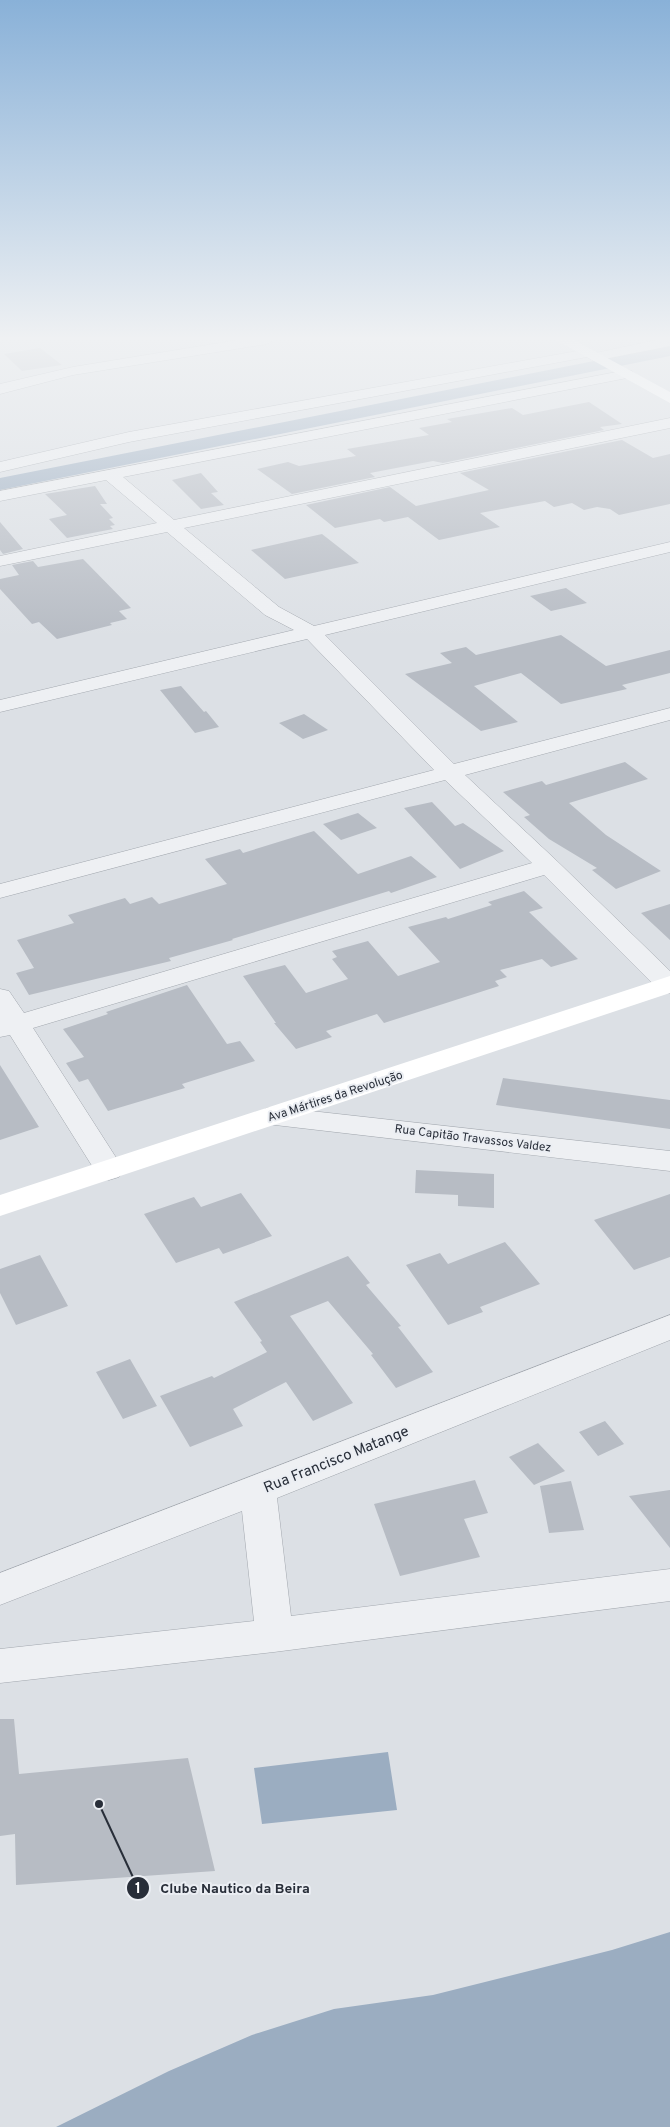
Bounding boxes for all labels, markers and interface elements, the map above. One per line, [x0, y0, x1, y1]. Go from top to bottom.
street label: Ava Mártires da Revolução [266, 1067, 405, 1126]
street label: Rua Capitão Travassos Valdez [394, 1121, 552, 1157]
street label: Rua Francisco Matange [261, 1423, 412, 1498]
callout: Clube Nautico da Beira [126, 1873, 320, 1902]
text: 1 [135, 1880, 141, 1899]
text: Clube Nautico da Beira [160, 1881, 310, 1898]

